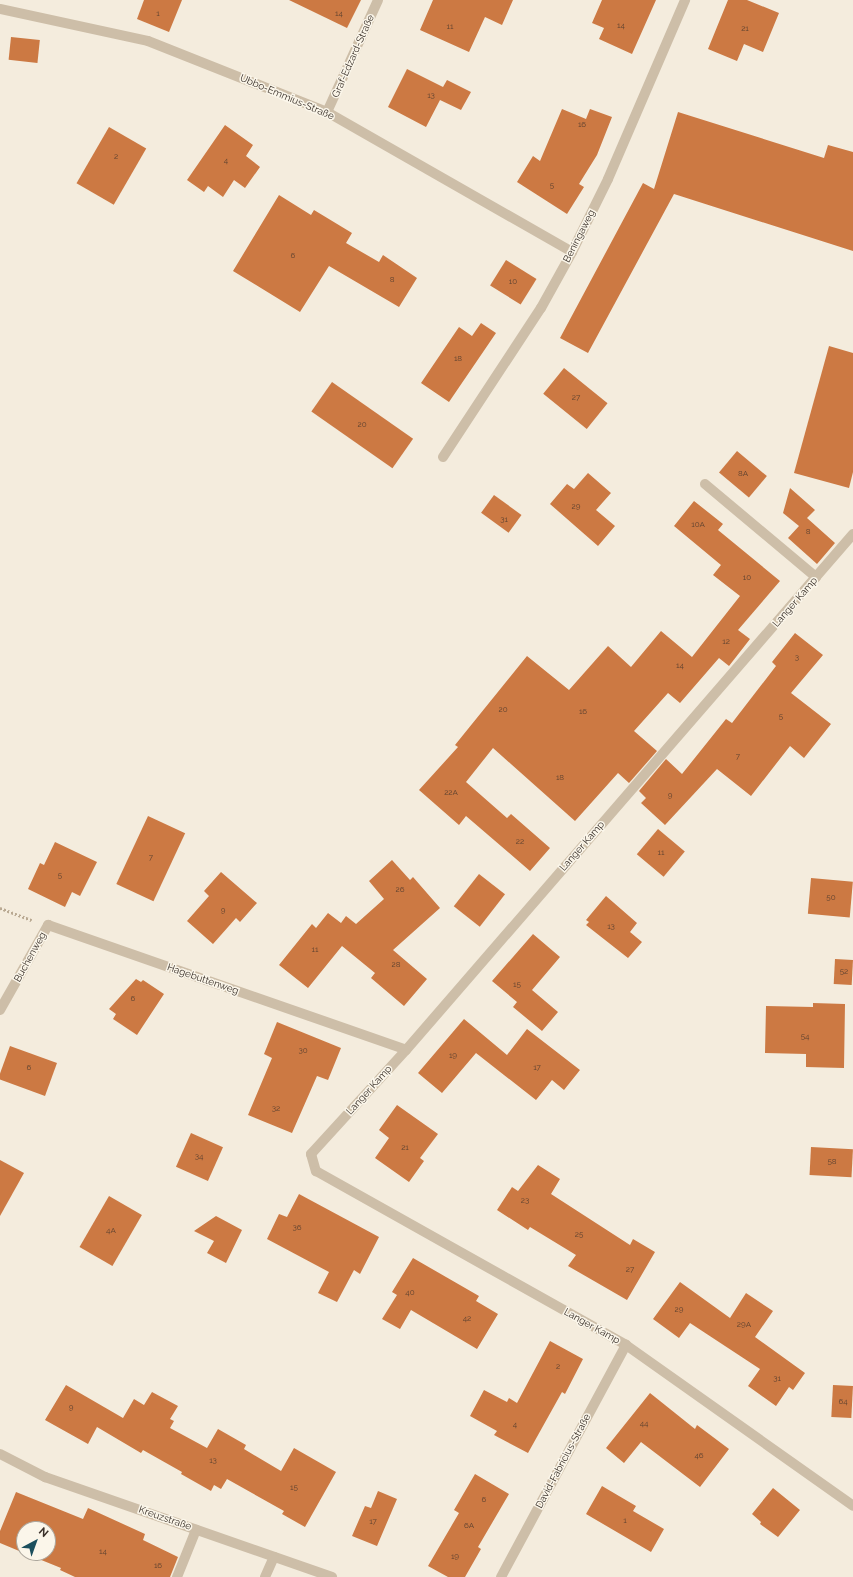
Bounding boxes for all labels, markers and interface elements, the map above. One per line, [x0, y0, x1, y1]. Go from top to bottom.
house number: 1 [156, 9, 160, 19]
house number: 14 [335, 9, 343, 19]
street label: Graf-Edzard-Straße [329, 13, 377, 99]
house number: 14 [617, 21, 625, 31]
house number: 11 [447, 22, 453, 32]
house number: 21 [741, 24, 749, 34]
street label: Ubbo-Emmius-Straße [238, 72, 336, 122]
house number: 13 [427, 91, 435, 101]
house number: 16 [578, 120, 586, 130]
house number: 2 [114, 152, 118, 162]
house number: 4 [224, 156, 228, 166]
house number: 5 [550, 181, 554, 191]
street label: Beningaweg [561, 208, 597, 264]
house number: 6 [291, 251, 295, 261]
house number: 8 [390, 275, 394, 285]
house number: 10 [509, 277, 517, 287]
house number: 18 [454, 354, 462, 364]
house number: 27 [572, 393, 580, 403]
house number: 20 [357, 420, 367, 430]
house number: 8A [738, 469, 748, 479]
house number: 29 [572, 502, 580, 512]
house number: 31 [500, 515, 508, 525]
house number: 10A [691, 520, 705, 530]
house number: 8 [806, 527, 810, 537]
house number: 10 [743, 573, 751, 583]
street label: Langer Kamp [770, 574, 820, 630]
house number: 12 [722, 637, 730, 647]
house number: 3 [795, 653, 799, 663]
house number: 14 [676, 661, 684, 671]
house number: 20 [498, 705, 508, 715]
house number: 16 [579, 707, 587, 717]
house number: 5 [779, 712, 783, 722]
house number: 7 [736, 752, 740, 762]
house number: 18 [556, 773, 564, 783]
house number: 22A [444, 788, 458, 798]
house number: 9 [668, 791, 672, 801]
street label: Langer Kamp [557, 818, 607, 874]
house number: 22 [516, 837, 524, 847]
house number: 11 [658, 848, 664, 858]
house number: 7 [149, 853, 153, 863]
house number: 5 [58, 871, 62, 881]
house number: 26 [396, 885, 404, 895]
house number: 50 [826, 893, 836, 903]
house number: 9 [221, 906, 225, 916]
house number: 13 [607, 922, 615, 932]
street label: Buchenweg [11, 930, 49, 984]
house number: 11 [312, 945, 318, 955]
house number: 28 [392, 960, 400, 970]
street label: Hagebuttenweg [166, 961, 240, 997]
house number: 52 [840, 967, 848, 977]
house number: 15 [513, 980, 521, 990]
house number: 6 [131, 994, 135, 1004]
house number: 54 [801, 1032, 809, 1042]
house number: 30 [298, 1046, 308, 1056]
house number: 19 [449, 1051, 457, 1061]
house number: 6 [27, 1063, 31, 1073]
street label: Langer Kamp [344, 1063, 394, 1117]
house number: 17 [533, 1063, 541, 1073]
house number: 32 [272, 1104, 280, 1114]
house number: 21 [401, 1143, 409, 1153]
house number: 34 [195, 1152, 203, 1162]
house number: 58 [827, 1157, 837, 1167]
house number: 23 [521, 1196, 529, 1206]
house number: 36 [292, 1223, 302, 1233]
house number: 4A [106, 1226, 116, 1236]
house number: 25 [575, 1230, 583, 1240]
house number: 27 [626, 1265, 634, 1275]
house number: 40 [405, 1288, 415, 1298]
house number: 29 [675, 1305, 683, 1315]
street label: Langer Kamp [562, 1306, 622, 1346]
house number: 42 [463, 1314, 471, 1324]
house number: 29A [737, 1320, 751, 1330]
house number: 2 [556, 1362, 560, 1372]
house number: 31 [773, 1374, 781, 1384]
house number: 64 [838, 1397, 848, 1407]
house number: 9 [69, 1403, 73, 1413]
street label: David-Fabricius-Straße [533, 1412, 593, 1510]
house number: 44 [640, 1419, 648, 1429]
house number: 4 [513, 1420, 517, 1430]
house number: 46 [694, 1451, 704, 1461]
house number: 13 [209, 1456, 217, 1466]
house number: 15 [290, 1483, 298, 1493]
house number: 6 [482, 1495, 486, 1505]
street label: Kreuzstraße [137, 1503, 193, 1533]
house number: 1 [623, 1516, 627, 1526]
house number: 17 [369, 1517, 377, 1527]
north arrow [16, 1521, 56, 1561]
house number: 6A [464, 1521, 474, 1531]
text: N [36, 1525, 51, 1540]
house number: 14 [99, 1547, 107, 1557]
house number: 19 [451, 1552, 459, 1562]
house number: 16 [154, 1561, 162, 1571]

